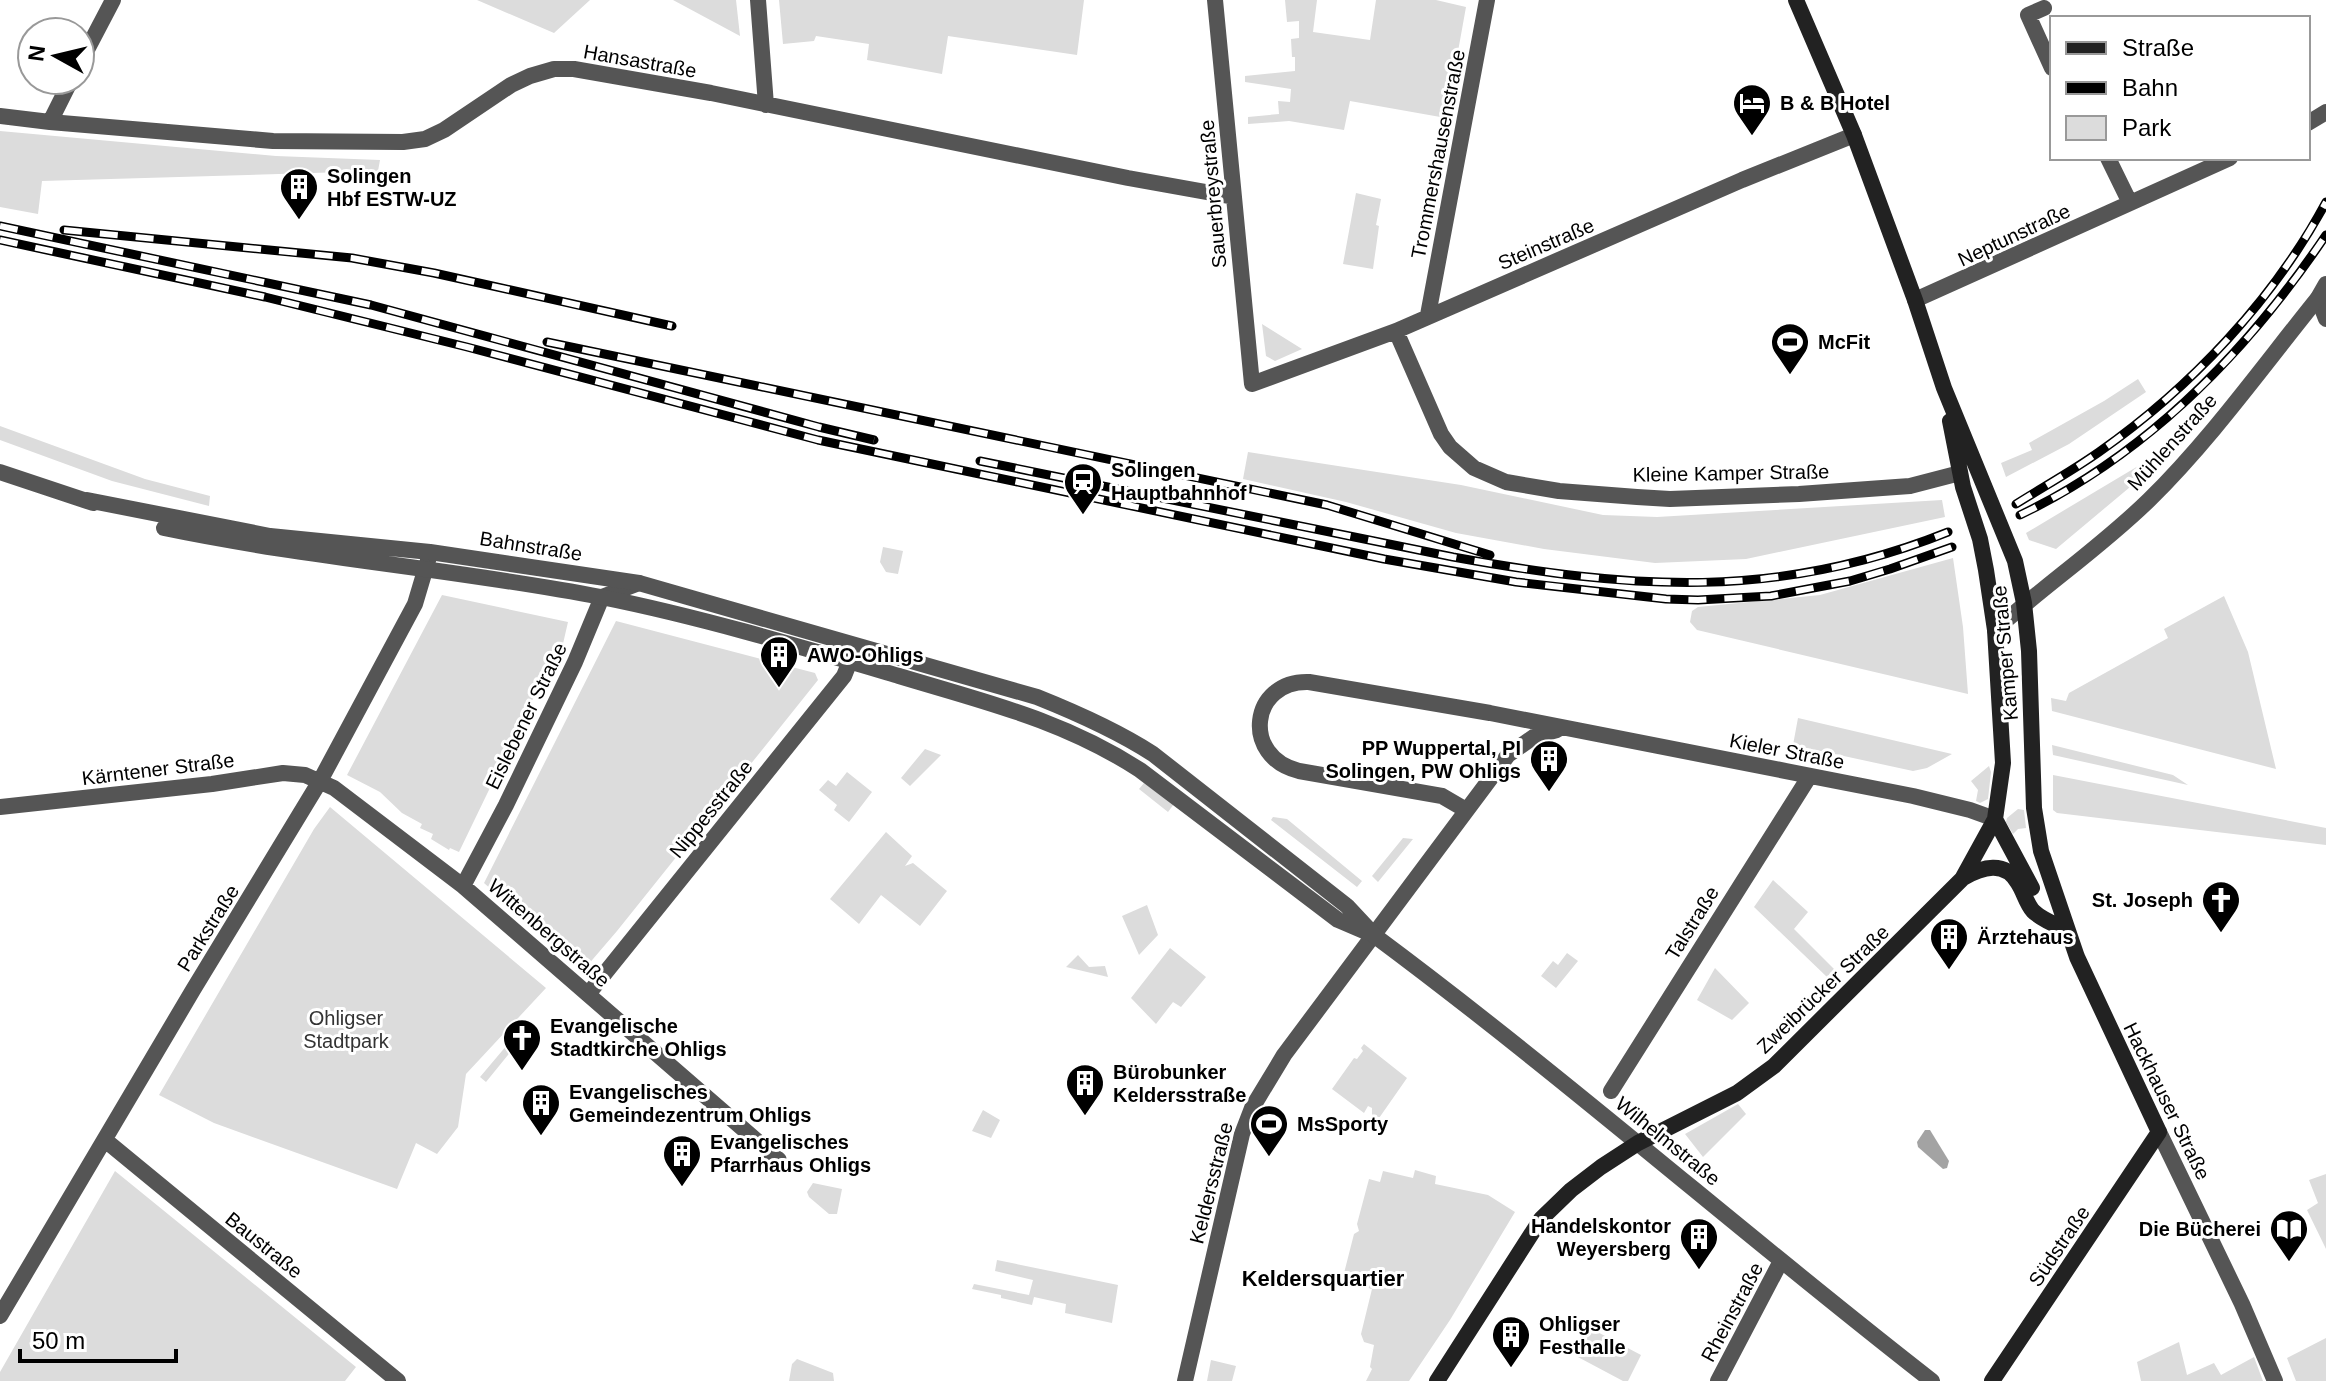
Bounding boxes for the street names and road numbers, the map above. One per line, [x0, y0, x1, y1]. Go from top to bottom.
street label: Hansastraße [582, 40, 698, 82]
street label: Trommershausenstraße [1407, 48, 1469, 260]
street label: Sauerbreystraße [1196, 119, 1230, 269]
street label: Neptunstraße [1954, 199, 2074, 271]
street label: Steinstraße [1495, 214, 1597, 274]
street label: Mühlenstraße [2123, 389, 2221, 495]
street label: Kleine Kamper Straße [1632, 460, 1830, 486]
street label: Bahnstraße [478, 527, 584, 565]
street label: Kamper Straße [1988, 584, 2022, 722]
street label: Eislebener Straße [481, 639, 571, 793]
street label: Kieler Straße [1728, 729, 1846, 773]
street label: Kärntener Straße [81, 749, 235, 789]
street label: Nippesstraße [665, 756, 757, 862]
street label: Wittenbergstraße [484, 874, 614, 992]
street label: Parkstraße [173, 881, 243, 975]
street label: Talstraße [1661, 882, 1723, 964]
street label: Zweibrücker Straße [1753, 920, 1893, 1058]
street label: Hackhauser Straße [2119, 1019, 2215, 1183]
street label: Wilhelmstraße [1611, 1092, 1725, 1190]
street label: Keldersstraße [1185, 1120, 1237, 1246]
street label: Südstraße [2024, 1202, 2094, 1290]
street label: Baustraße [221, 1207, 307, 1283]
street label: Rheinstraße [1697, 1259, 1767, 1365]

